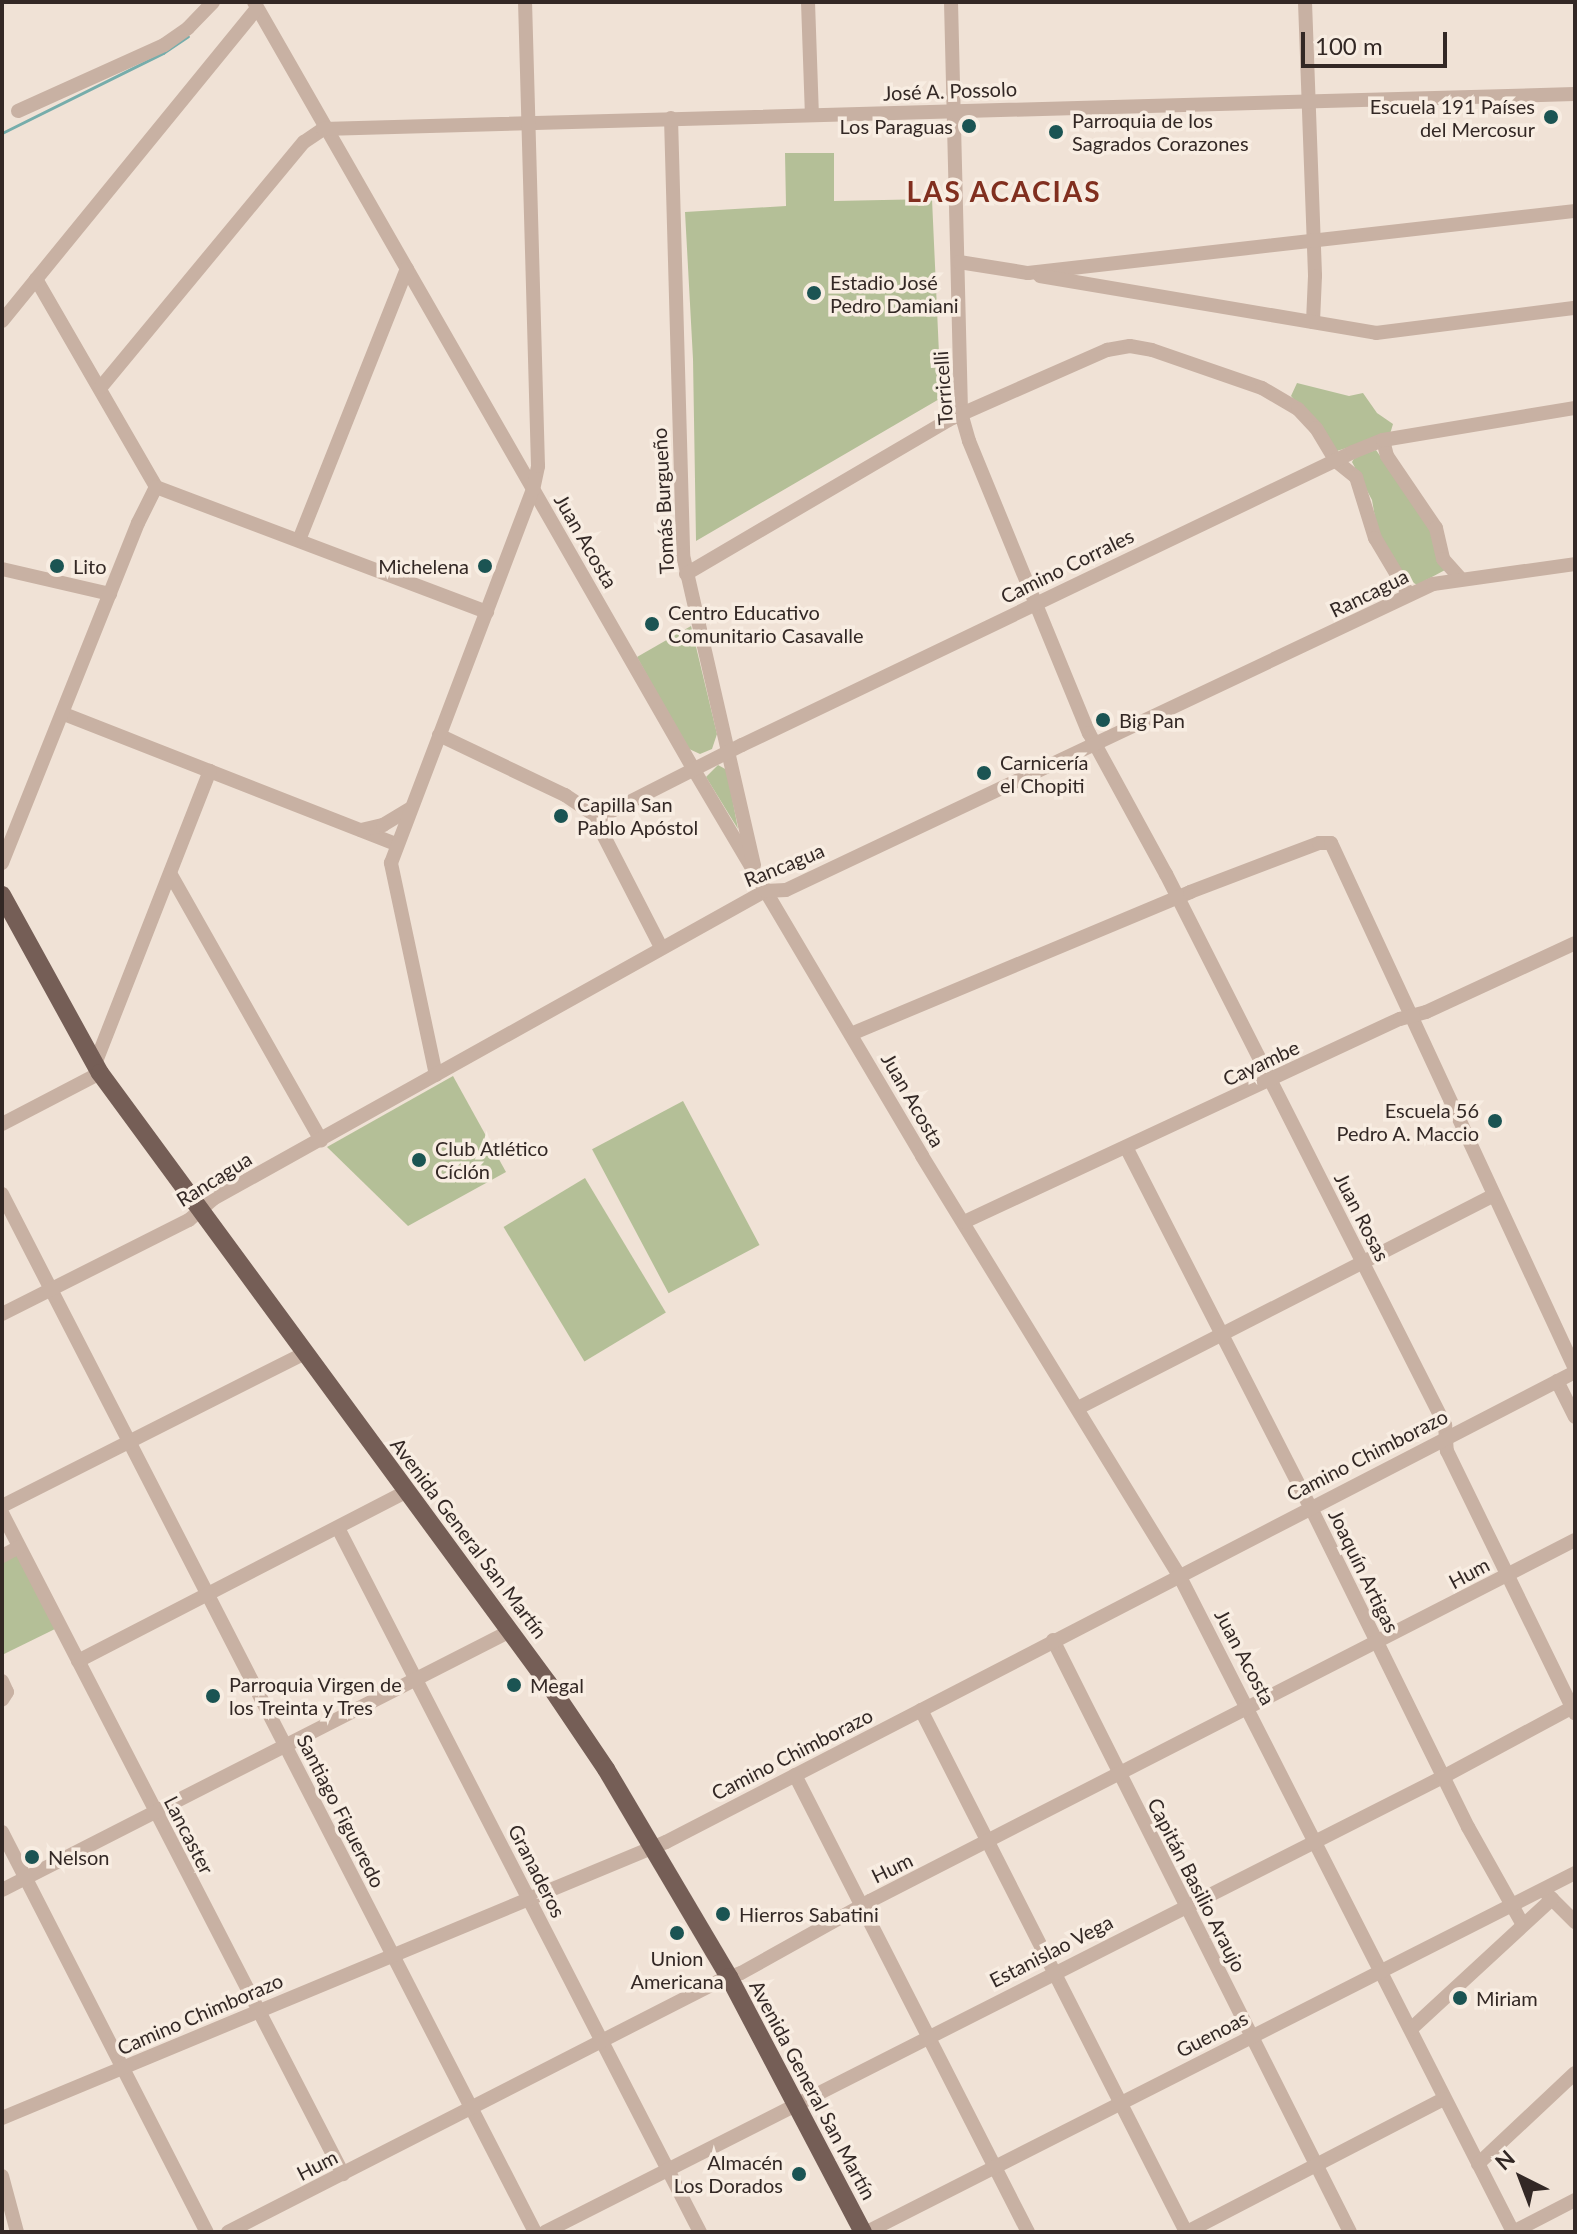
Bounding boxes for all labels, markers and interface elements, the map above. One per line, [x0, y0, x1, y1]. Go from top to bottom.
scale bar [1305, 16, 1451, 66]
text: 100 m [1315, 31, 1383, 60]
street label: José A. Possolo [882, 77, 1018, 105]
place label: Escuela 191 Países del Mercosur [1370, 94, 1535, 141]
place label: Parroquia de los Sagrados Corazones [1072, 108, 1249, 155]
marker: Escuela 191 Países del Mercosur [1542, 108, 1560, 126]
place label: Los Paraguas [840, 114, 953, 138]
marker: Los Paraguas [960, 117, 978, 135]
marker: Parroquia de los Sagrados Corazones [1047, 123, 1065, 141]
district label: LAS ACACIAS [906, 174, 1102, 208]
place label: Estadio José Pedro Damiani [830, 270, 959, 317]
marker: Estadio José Pedro Damiani [805, 284, 823, 302]
street label: Torricelli [928, 350, 958, 426]
street label: Tomás Burgueño [647, 427, 679, 575]
street label: Juan Acosta [549, 489, 623, 593]
street label: Camino Corrales [997, 523, 1137, 609]
place label: Lito [73, 554, 107, 578]
place label: Michelena [378, 554, 469, 578]
marker: Lito [48, 557, 66, 575]
marker: Michelena [476, 557, 494, 575]
street label: Rancagua [1326, 564, 1412, 622]
place label: Centro Educativo Comunitario Casavalle [668, 600, 863, 647]
marker: Centro Educativo Comunitario Casavalle [643, 615, 661, 633]
place label: Big Pan [1119, 708, 1185, 732]
marker: Big Pan [1094, 711, 1112, 729]
place label: Carnicería el Chopiti [1000, 750, 1088, 797]
marker: Carnicería el Chopiti [975, 764, 993, 782]
place label: Capilla San Pablo Apóstol [577, 792, 699, 839]
marker: Capilla San Pablo Apóstol [552, 807, 570, 825]
street label: Rancagua [740, 838, 828, 892]
street label: Cayambe [1219, 1035, 1303, 1091]
street label: Juan Acosta [876, 1048, 950, 1152]
place label: Escuela 56 Pedro A. Maccio [1336, 1098, 1479, 1145]
marker: Escuela 56 Pedro A. Maccio [1486, 1112, 1504, 1130]
place label: Club Atlético Cíclón [435, 1136, 549, 1183]
street label: Rancagua [172, 1146, 256, 1212]
marker: Club Atlético Cíclón [410, 1151, 428, 1169]
street label: Juan Rosas [1330, 1169, 1394, 1265]
street label: Camino Chimborazo [1282, 1404, 1452, 1506]
street label: Avenida General San Martín [386, 1433, 552, 1643]
street label: Joaquín Artigas [1324, 1505, 1404, 1637]
street label: Hum [1445, 1552, 1493, 1594]
street label: Juan Acosta [1210, 1605, 1280, 1709]
place label: Parroquia Virgen de los Treinta y Tres [229, 1672, 403, 1719]
place label: Megal [530, 1673, 584, 1697]
marker: Megal [505, 1676, 523, 1694]
marker: Parroquia Virgen de los Treinta y Tres [204, 1687, 222, 1705]
street label: Camino Chimborazo [707, 1703, 877, 1805]
street label: Santiago Figueredo [292, 1730, 390, 1892]
street label: Lancaster [159, 1792, 219, 1878]
street label: Capitán Basilio Araujo [1143, 1794, 1251, 1976]
street label: Granaderos [503, 1820, 571, 1922]
place label: Nelson [48, 1845, 109, 1869]
marker: Nelson [23, 1848, 41, 1866]
street label: Hum [868, 1848, 916, 1888]
place label: Hierros Sabatini [739, 1902, 879, 1926]
marker: Hierros Sabatini [714, 1905, 732, 1923]
street label: Estanislao Vega [985, 1909, 1117, 1993]
marker: Union Americana [668, 1924, 686, 1942]
place label: Union Americana [630, 1946, 724, 1993]
street label: Camino Chimborazo [114, 1968, 286, 2060]
street label: Avenida General San Martín [745, 1976, 881, 2204]
place label: Miriam [1476, 1986, 1538, 2010]
marker: Miriam [1451, 1989, 1469, 2007]
street label: Guenoas [1172, 2006, 1252, 2062]
north arrow [1481, 2138, 1561, 2218]
text: N [1489, 2144, 1520, 2176]
street label: Hum [293, 2145, 341, 2185]
place label: Almacén Los Dorados [674, 2150, 783, 2197]
marker: Almacén Los Dorados [790, 2165, 808, 2183]

